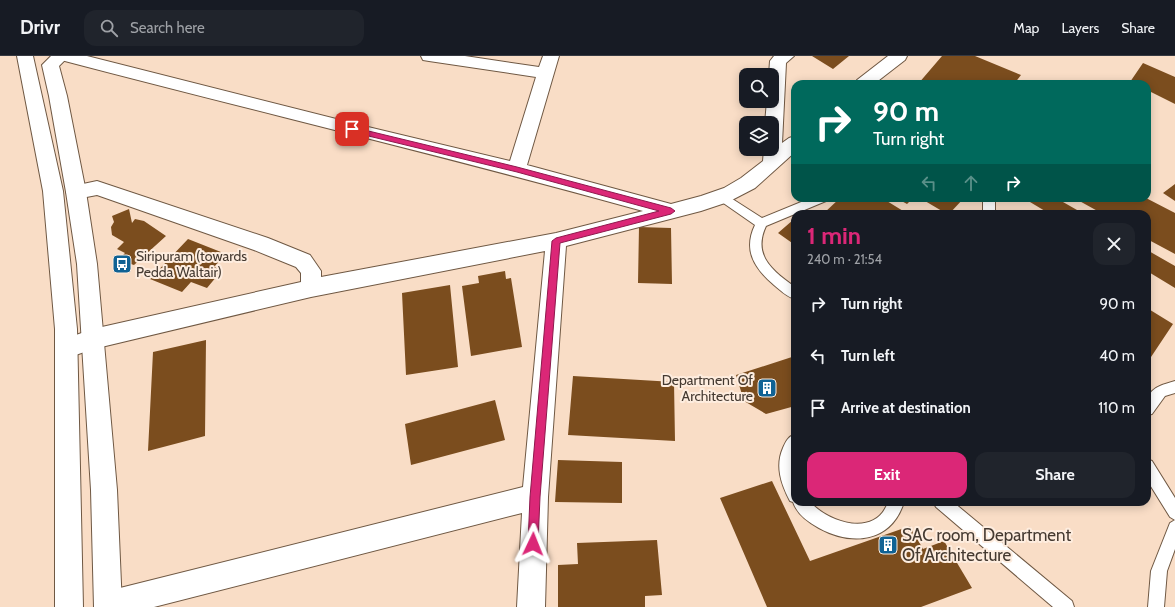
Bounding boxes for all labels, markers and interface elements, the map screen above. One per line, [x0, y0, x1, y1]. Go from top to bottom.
search box [84, 10, 364, 46]
text: Drivr [20, 16, 60, 39]
icon: search [98, 17, 120, 39]
text: Search here [130, 19, 205, 37]
text: Map [1014, 19, 1039, 37]
text: Layers [1061, 19, 1099, 37]
text: Share [1121, 19, 1155, 37]
map controls [739, 68, 779, 156]
button: search [739, 68, 779, 108]
text: 90 m [873, 94, 939, 128]
icon: right [807, 96, 859, 148]
pin [335, 112, 369, 146]
button: layers [739, 116, 779, 156]
icon: arrive [341, 118, 363, 140]
text: Turn right [873, 128, 944, 150]
icon: left [918, 172, 940, 194]
icon: ahead [960, 172, 982, 194]
icon: right [1002, 172, 1024, 194]
text: 1 min [807, 221, 861, 250]
button: close [1093, 223, 1135, 265]
place label: Siripuram (towards Pedda Waltair) [136, 247, 247, 281]
text: 240 m · 21:54 [807, 251, 882, 267]
bus stop icon: Siripuram (towards Pedda Waltair) [111, 253, 133, 275]
icon: right [807, 293, 829, 315]
text: Turn right [841, 295, 902, 313]
text: 90 m [1099, 295, 1135, 313]
icon: left [807, 345, 829, 367]
text: Turn left [841, 347, 895, 365]
text: 40 m [1099, 347, 1135, 365]
place label: Department Of Architecture [662, 371, 753, 405]
building icon: Department Of Architecture [756, 377, 778, 399]
icon: arrive [807, 397, 829, 419]
text: Arrive at destination [841, 399, 971, 417]
text: 110 m [1098, 399, 1135, 417]
button: Exit [807, 452, 967, 498]
button: Share [975, 452, 1135, 498]
position arrow [512, 523, 554, 565]
place label: SAC room, Department Of Architecture [902, 525, 1071, 565]
building icon: SAC room, Department Of Architecture [877, 534, 899, 556]

